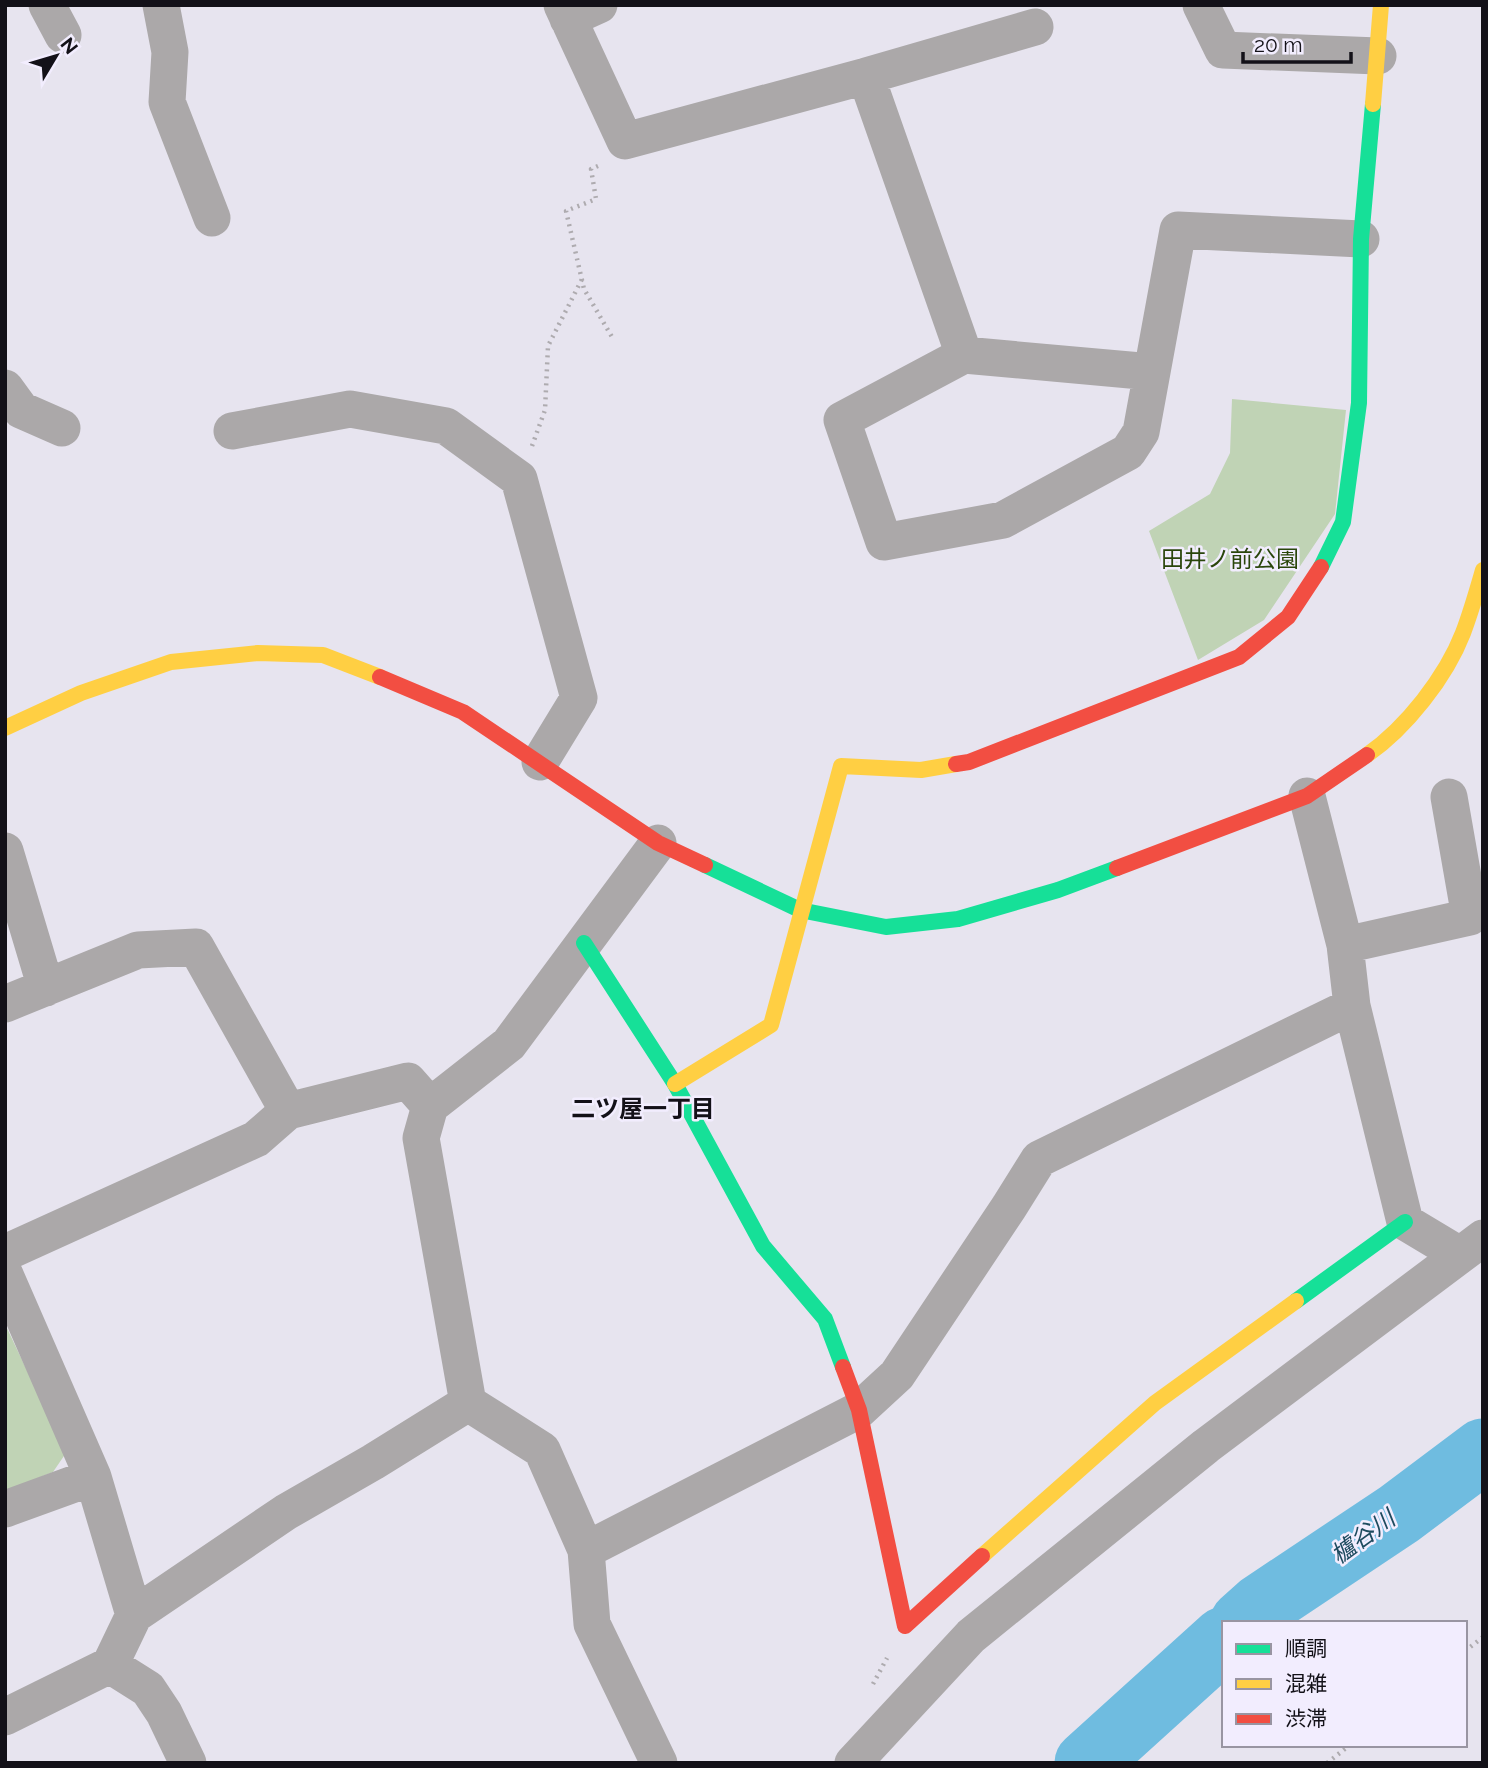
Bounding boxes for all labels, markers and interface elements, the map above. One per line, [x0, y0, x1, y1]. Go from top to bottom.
north arrow [21, 21, 91, 91]
scale bar [1243, 21, 1352, 65]
text: 20 m [1254, 32, 1302, 57]
text: N [56, 33, 83, 58]
park label: 田井ノ前公園 [1161, 545, 1299, 572]
district label: 二ツ屋一丁目 [571, 1094, 715, 1123]
water label: 櫨谷川 [1325, 1502, 1403, 1569]
legend [1222, 1621, 1467, 1747]
text: 順調 [1285, 1636, 1327, 1661]
text: 混雑 [1285, 1671, 1327, 1696]
text: 渋滞 [1285, 1706, 1327, 1731]

